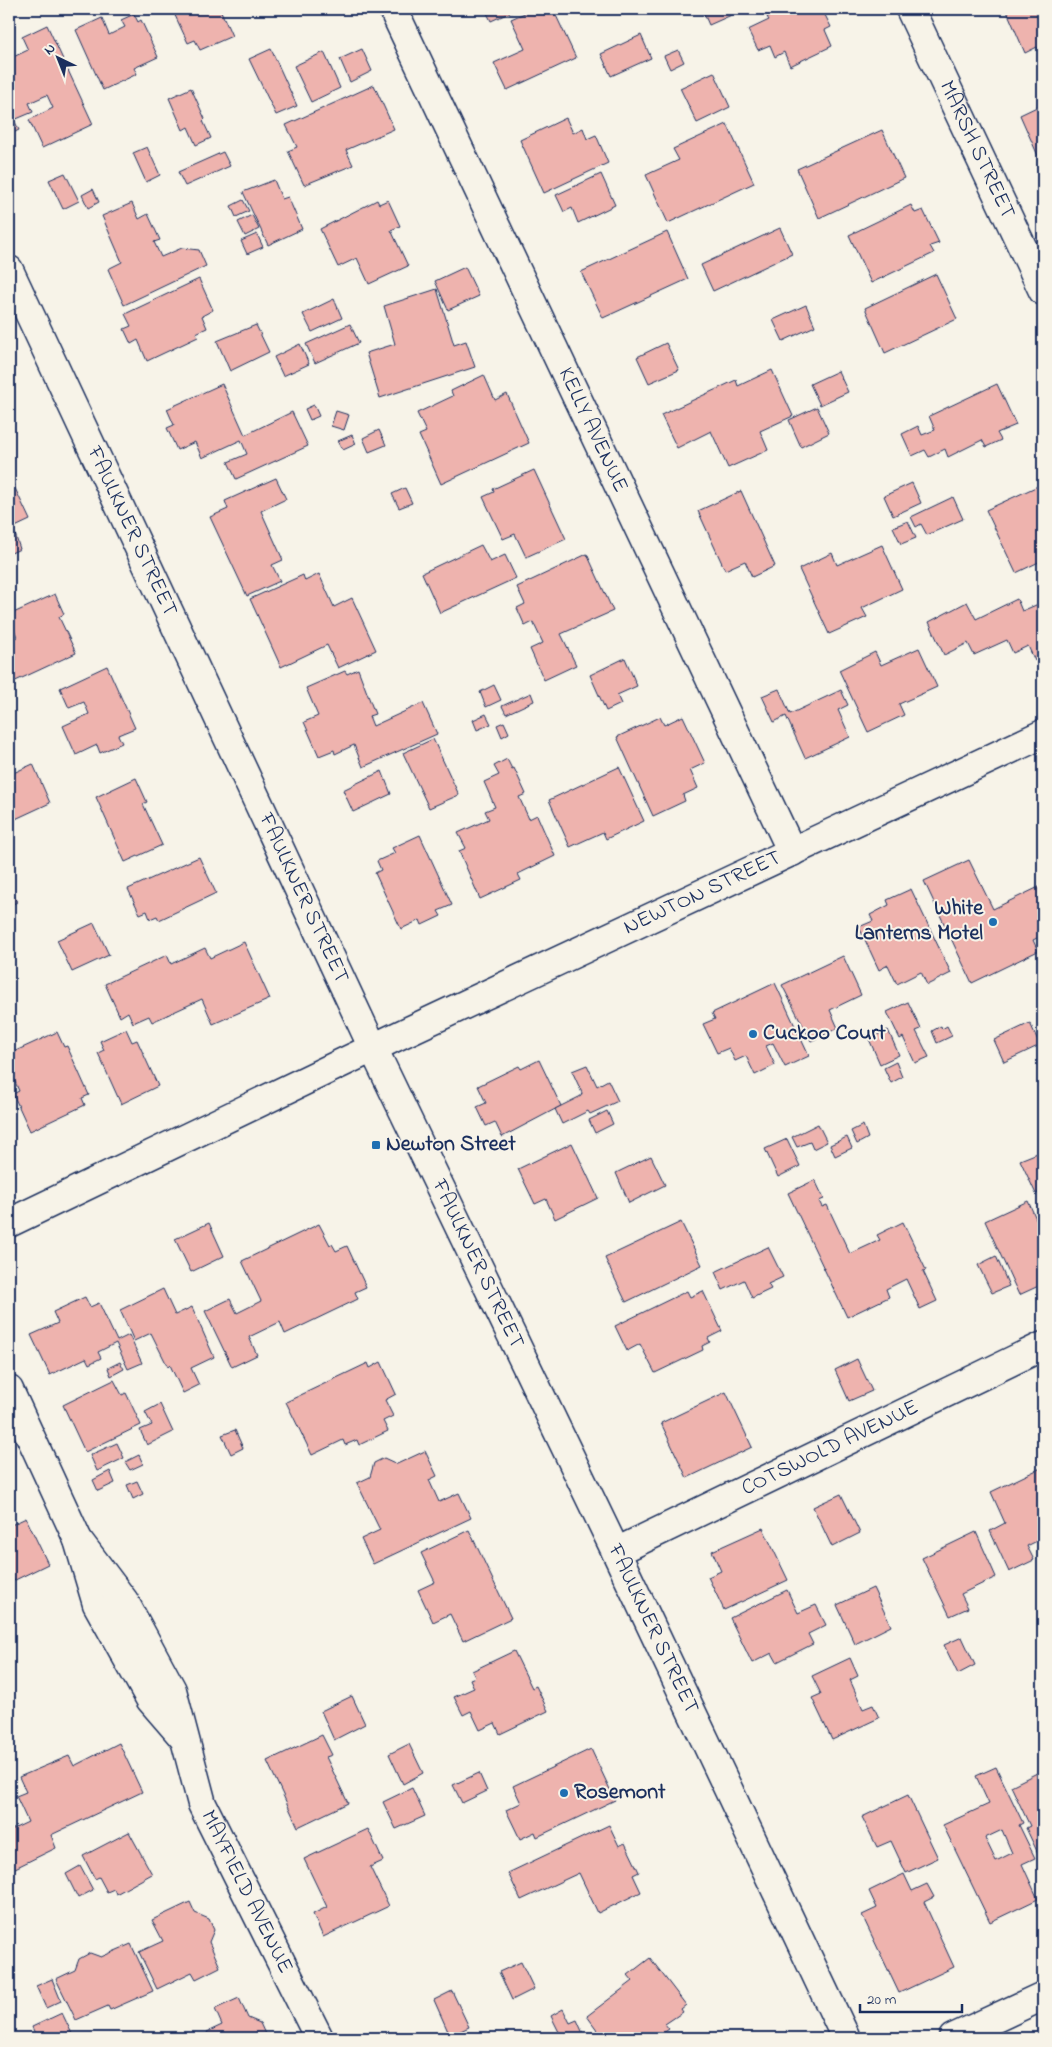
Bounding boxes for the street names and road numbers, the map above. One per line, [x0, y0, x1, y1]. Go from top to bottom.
street label: MARSH STREET [930, 76, 1023, 225]
street label: KELLY AVENUE [549, 362, 636, 498]
street label: FAULKNER STREET [77, 440, 185, 623]
street label: FAULKNER STREET [249, 807, 357, 989]
street label: NEWTON STREET [618, 842, 787, 944]
street label: FAULKNER STREET [422, 1173, 532, 1355]
street label: COTSWOLD AVENUE [736, 1392, 924, 1505]
street label: FAULKNER STREET [598, 1538, 707, 1720]
street label: MAYFIELD AVENUE [192, 1805, 300, 1979]

